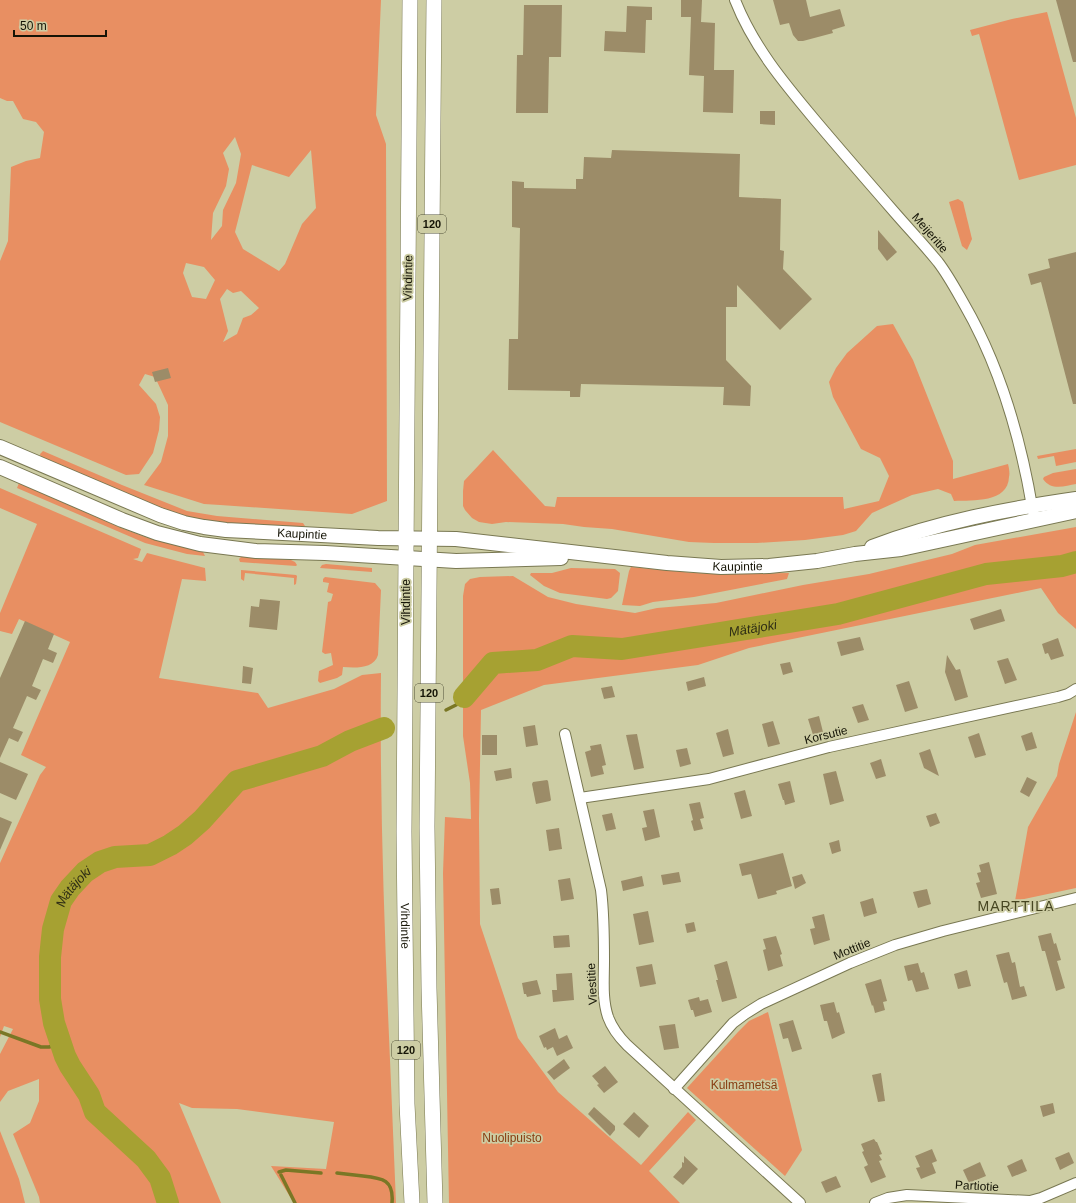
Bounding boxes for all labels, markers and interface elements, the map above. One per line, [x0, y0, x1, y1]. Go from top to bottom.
scale bar [14, 12, 106, 38]
text: 50 m [20, 19, 47, 33]
street label: Meijeritie [909, 210, 951, 256]
road number: 120 [418, 215, 446, 233]
street label: Vihdintie [401, 255, 415, 301]
street label: Kaupintie [277, 526, 328, 542]
street label: Kaupintie [712, 559, 763, 574]
street label: Vihdintie [399, 579, 413, 625]
water label: Mätäjoki [728, 616, 779, 639]
road number: 120 [415, 684, 443, 702]
street label: Korsutie [803, 723, 849, 747]
water label: Mätäjoki [52, 862, 94, 909]
district label: MARTTILA [978, 898, 1054, 914]
street label: Vihdintie [398, 903, 412, 949]
street label: Mottitie [831, 935, 873, 963]
street label: Viestitie [584, 962, 600, 1005]
road number: 120 [392, 1041, 420, 1059]
park label: Kulmametsä [711, 1078, 778, 1092]
park label: Nuolipuisto [482, 1131, 542, 1145]
street label: Partiotie [955, 1178, 1000, 1194]

